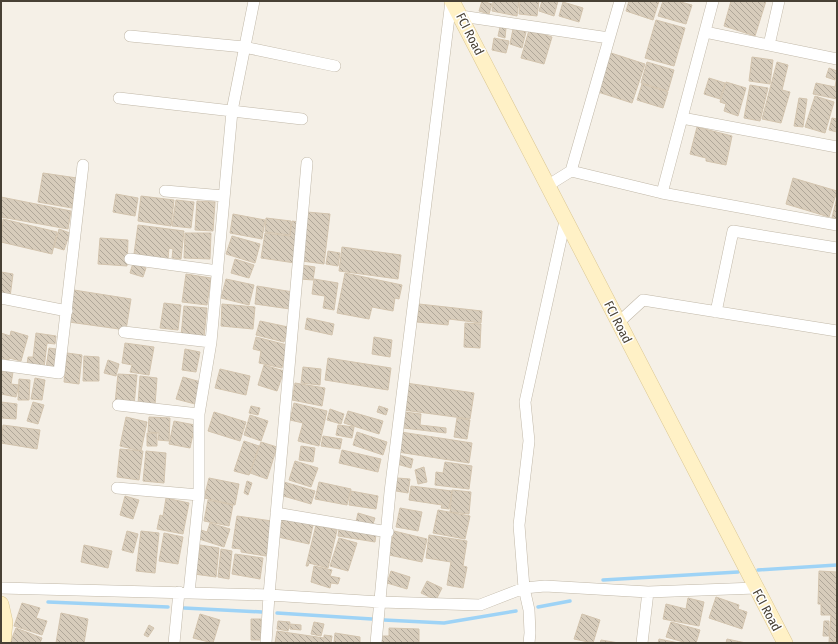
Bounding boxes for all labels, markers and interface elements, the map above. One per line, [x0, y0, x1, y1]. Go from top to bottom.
street label: FCI Road [453, 10, 487, 58]
street label: FCI Road [601, 298, 635, 346]
street label: FCI Road [750, 586, 784, 634]

